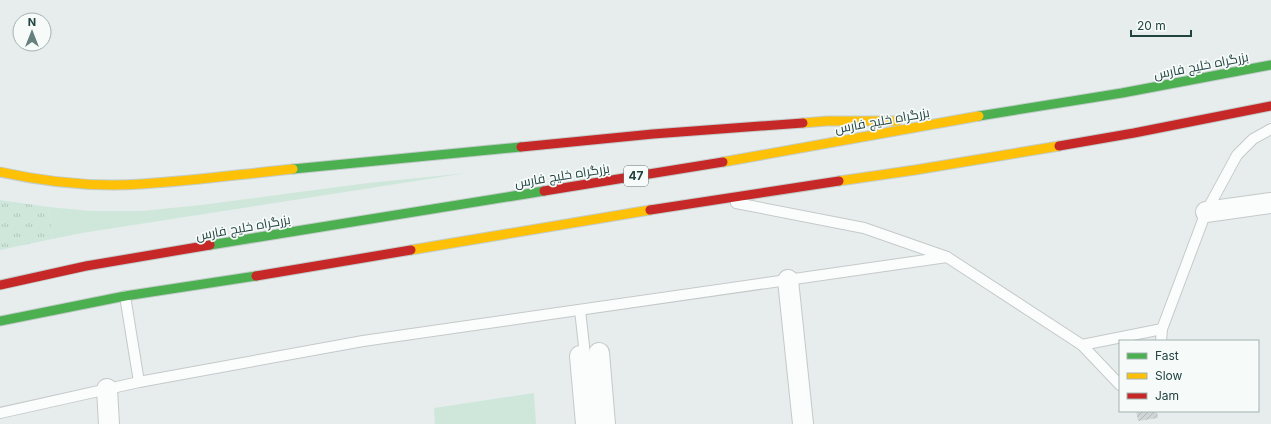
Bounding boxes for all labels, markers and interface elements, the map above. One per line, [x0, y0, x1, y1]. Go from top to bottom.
north arrow [12, 12, 52, 52]
scale bar [1131, 12, 1191, 38]
text: N [28, 15, 36, 29]
text: 20 m [1137, 18, 1166, 33]
street label: بزرگراه خلیج فارس [1152, 48, 1250, 83]
street label: بزرگراه خلیج فارس [833, 104, 931, 137]
street label: بزرگراه خلیج فارس [513, 160, 611, 191]
road number: 47 [624, 166, 648, 186]
street label: بزرگراه خلیج فارس [194, 211, 292, 244]
legend [1119, 340, 1259, 412]
text: Fast [1155, 348, 1179, 363]
text: Slow [1155, 368, 1183, 383]
text: Jam [1155, 388, 1179, 403]

